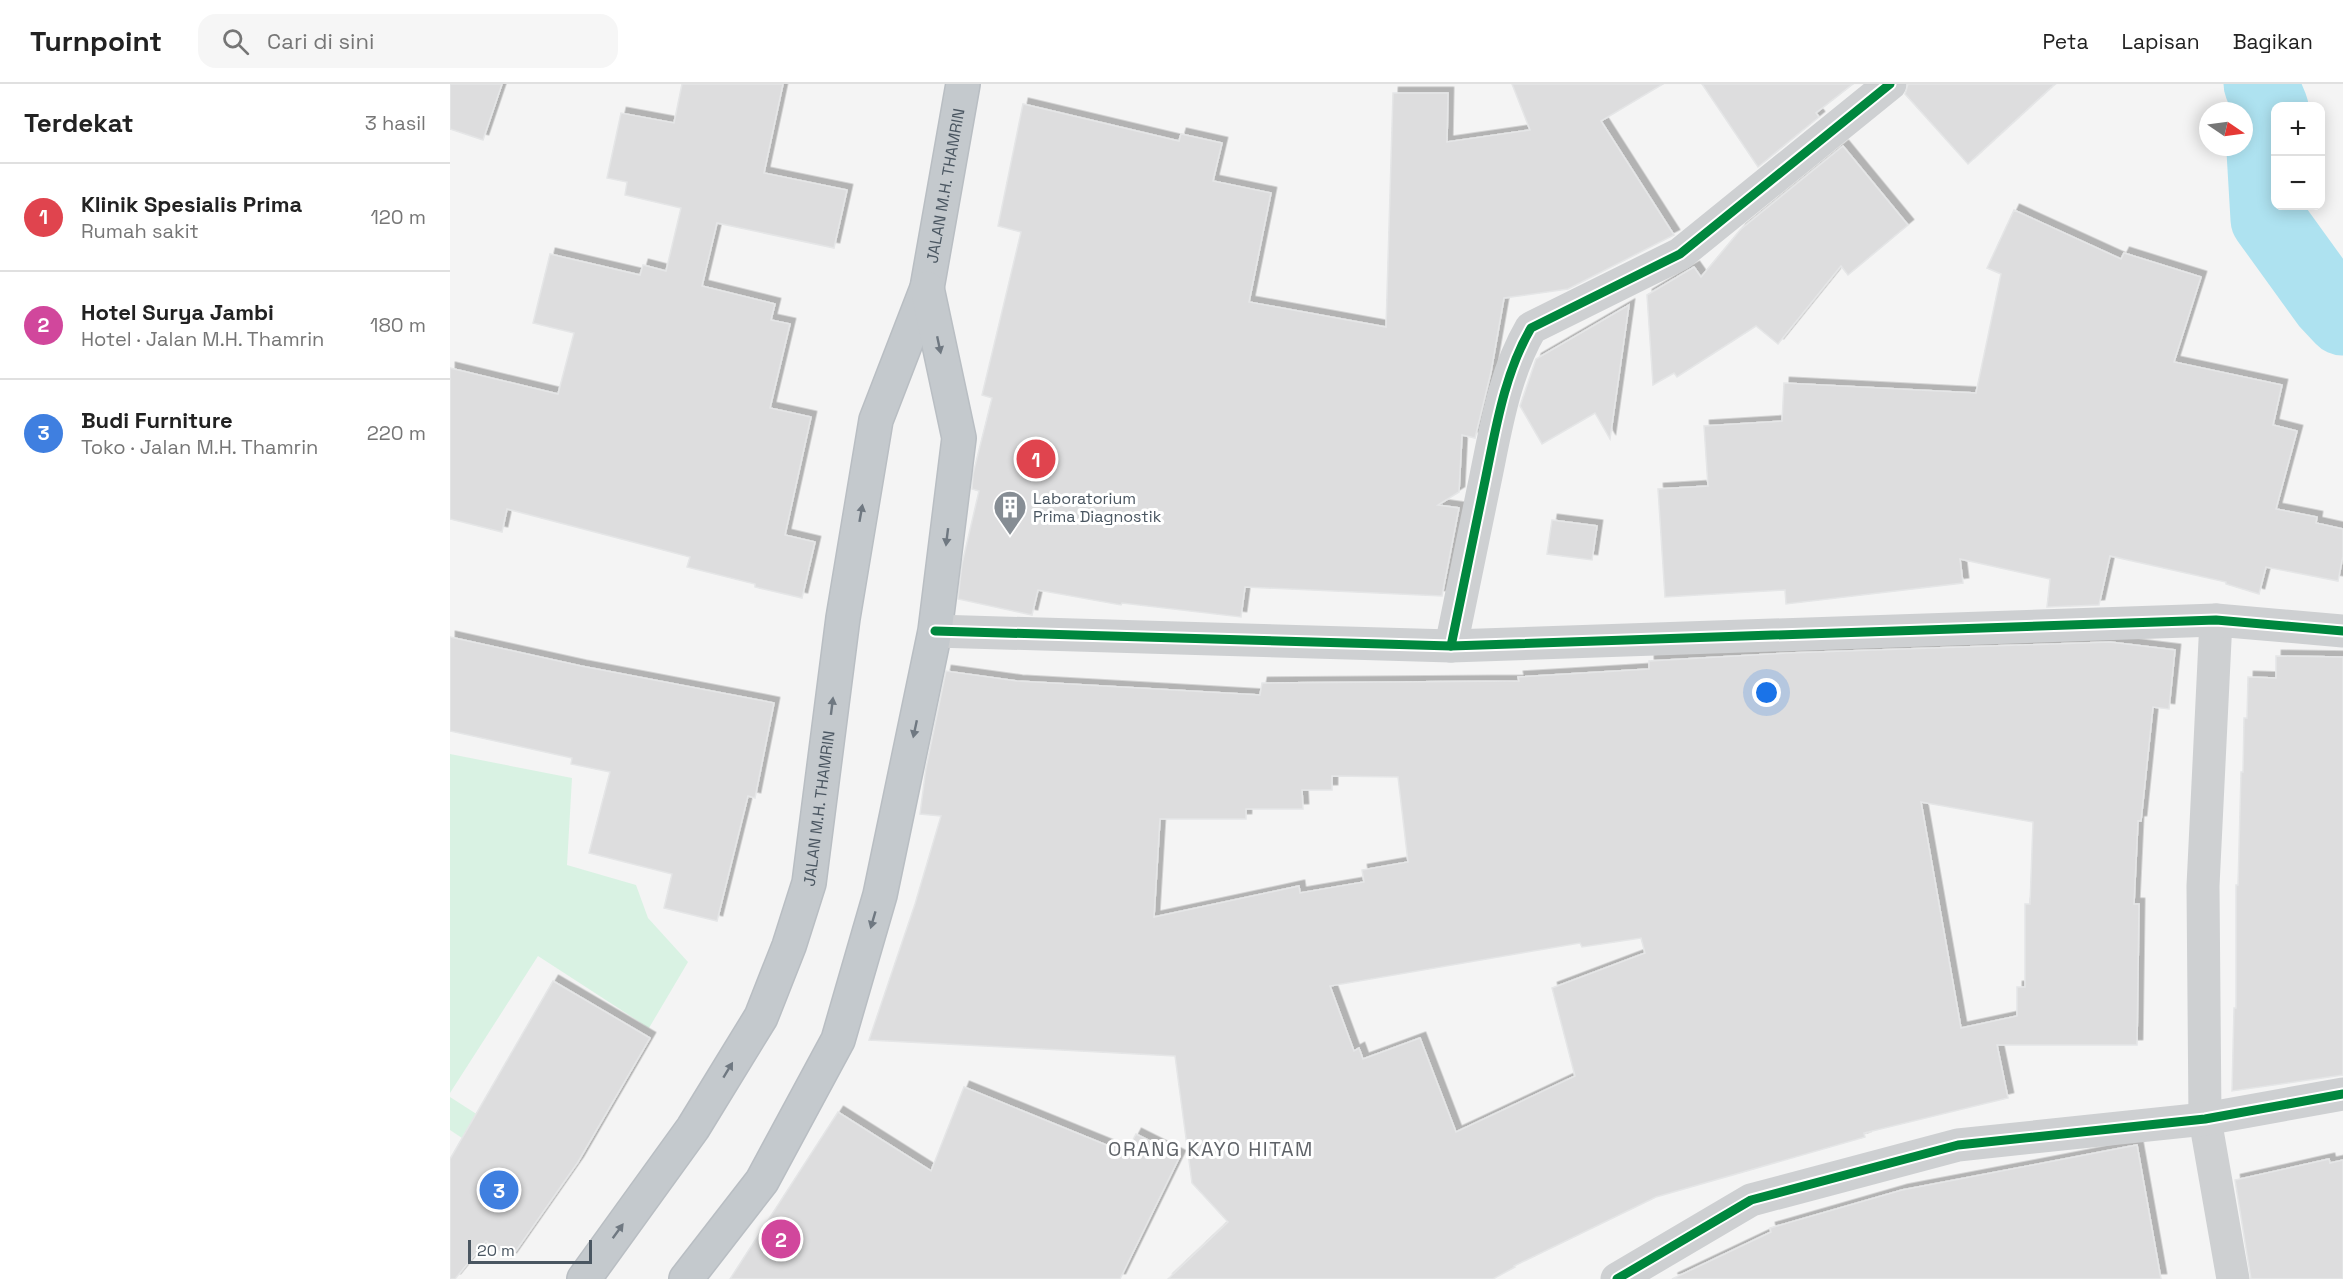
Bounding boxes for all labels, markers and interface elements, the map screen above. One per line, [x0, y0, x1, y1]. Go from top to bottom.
search box [198, 14, 618, 68]
text: Turnpoint [30, 23, 162, 59]
icon: search [219, 25, 252, 58]
text: Cari di sini [267, 27, 374, 55]
text: Peta [2043, 28, 2089, 55]
text: Lapisan [2122, 28, 2200, 55]
text: Bagikan [2233, 28, 2313, 55]
north arrow [2199, 102, 2253, 156]
map controls [2271, 102, 2325, 210]
button: + [2271, 102, 2325, 156]
text: Terdekat [24, 106, 134, 140]
street label: JALAN M.H. THAMRIN [921, 107, 969, 265]
text: 3 hasil [365, 110, 426, 136]
button: − [2271, 156, 2325, 210]
text: Klinik Spesialis Prima [81, 190, 302, 218]
text: 1 [39, 204, 48, 230]
text: 120 m [370, 204, 426, 230]
text: Rumah sakit [81, 218, 199, 244]
text: Hotel Surya Jambi [81, 298, 274, 326]
text: 2 [38, 312, 49, 338]
text: 180 m [370, 312, 426, 338]
text: Hotel · Jalan M.H. Thamrin [81, 326, 324, 352]
one-way arrow [935, 336, 945, 354]
text: Budi Furniture [81, 406, 233, 434]
text: 3 [37, 420, 50, 446]
text: 220 m [367, 420, 426, 446]
text: Toko · Jalan M.H. Thamrin [81, 434, 318, 460]
pin: 1 [1016, 436, 1056, 482]
place label: Laboratorium Prima Diagnostik [1033, 488, 1162, 527]
building icon: Laboratorium Prima Diagnostik [992, 489, 1028, 536]
one-way arrow [856, 503, 865, 522]
one-way arrow [942, 528, 952, 547]
your location [1752, 678, 1781, 707]
one-way arrow [827, 696, 836, 715]
one-way arrow [910, 720, 919, 739]
street label: JALAN M.H. THAMRIN [798, 729, 839, 888]
one-way arrow [868, 911, 877, 929]
one-way arrow [722, 1062, 733, 1078]
district label: ORANG KAYO HITAM [1108, 1136, 1314, 1162]
pin: 3 [479, 1168, 518, 1212]
pin: 2 [762, 1216, 800, 1262]
one-way arrow [612, 1224, 624, 1240]
scale bar [468, 1237, 592, 1264]
text: 20 m [477, 1240, 515, 1261]

